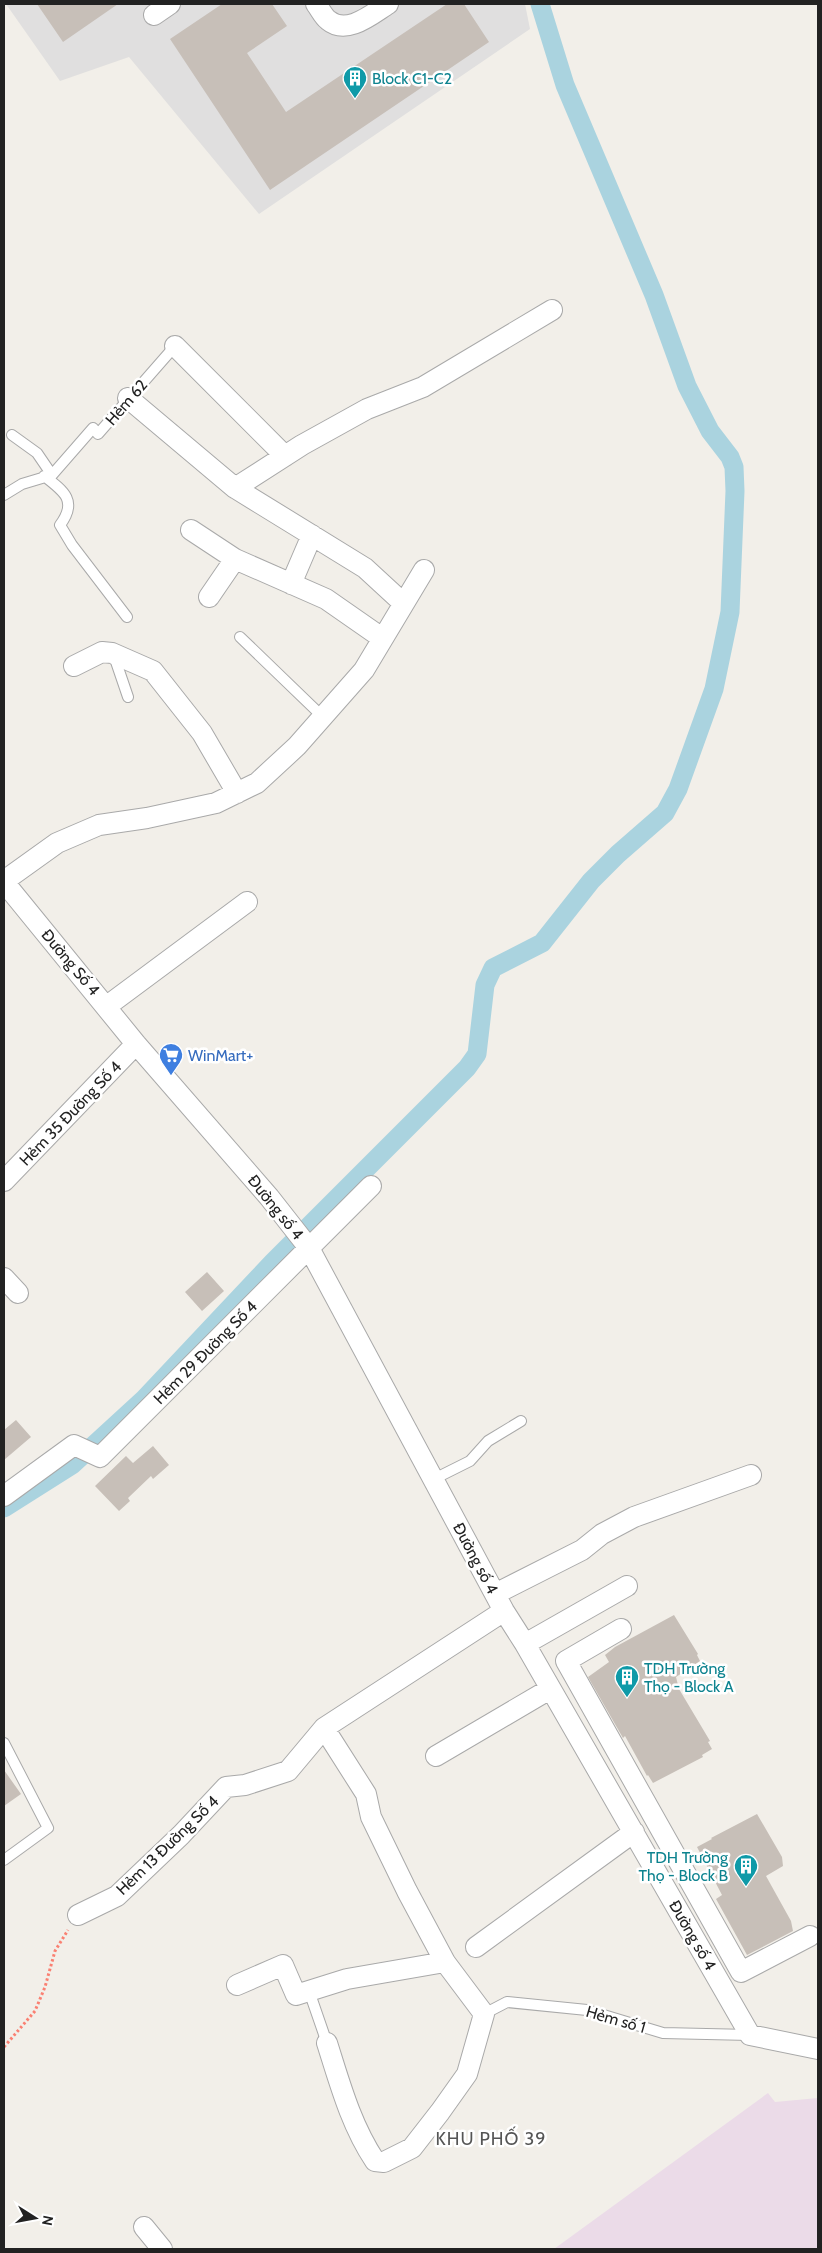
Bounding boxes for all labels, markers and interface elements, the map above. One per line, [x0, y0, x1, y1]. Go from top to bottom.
building icon: Block C1-C2 [342, 65, 368, 99]
place label: Block C1-C2 [372, 69, 452, 88]
street label: Hẻm 62 [101, 376, 151, 429]
street label: Đường Số 4 [38, 925, 104, 999]
supermarket icon: WinMart+ [158, 1042, 184, 1076]
place label: WinMart+ [188, 1046, 253, 1065]
street label: Hẻm 35 Đường Số 4 [16, 1057, 125, 1170]
street label: Đường số 4 [244, 1171, 307, 1243]
street label: Hẻm 29 Đường Số 4 [150, 1297, 261, 1408]
street label: Đường số 4 [449, 1519, 502, 1597]
place label: TDH Trường Thọ - Block A [644, 1659, 734, 1696]
building icon: TDH Trường Thọ - Block A [614, 1664, 640, 1698]
street label: Hẻm 13 Đường Số 4 [112, 1792, 222, 1899]
place label: TDH Trường Thọ - Block B [639, 1848, 729, 1885]
building icon: TDH Trường Thọ - Block B [733, 1853, 759, 1887]
street label: Đường số 4 [665, 1897, 720, 1974]
street label: Hẻm số 1 [584, 2002, 648, 2037]
district label: KHU PHỐ 39 [436, 2126, 546, 2150]
north arrow [10, 2193, 60, 2243]
text: N [38, 2214, 58, 2227]

